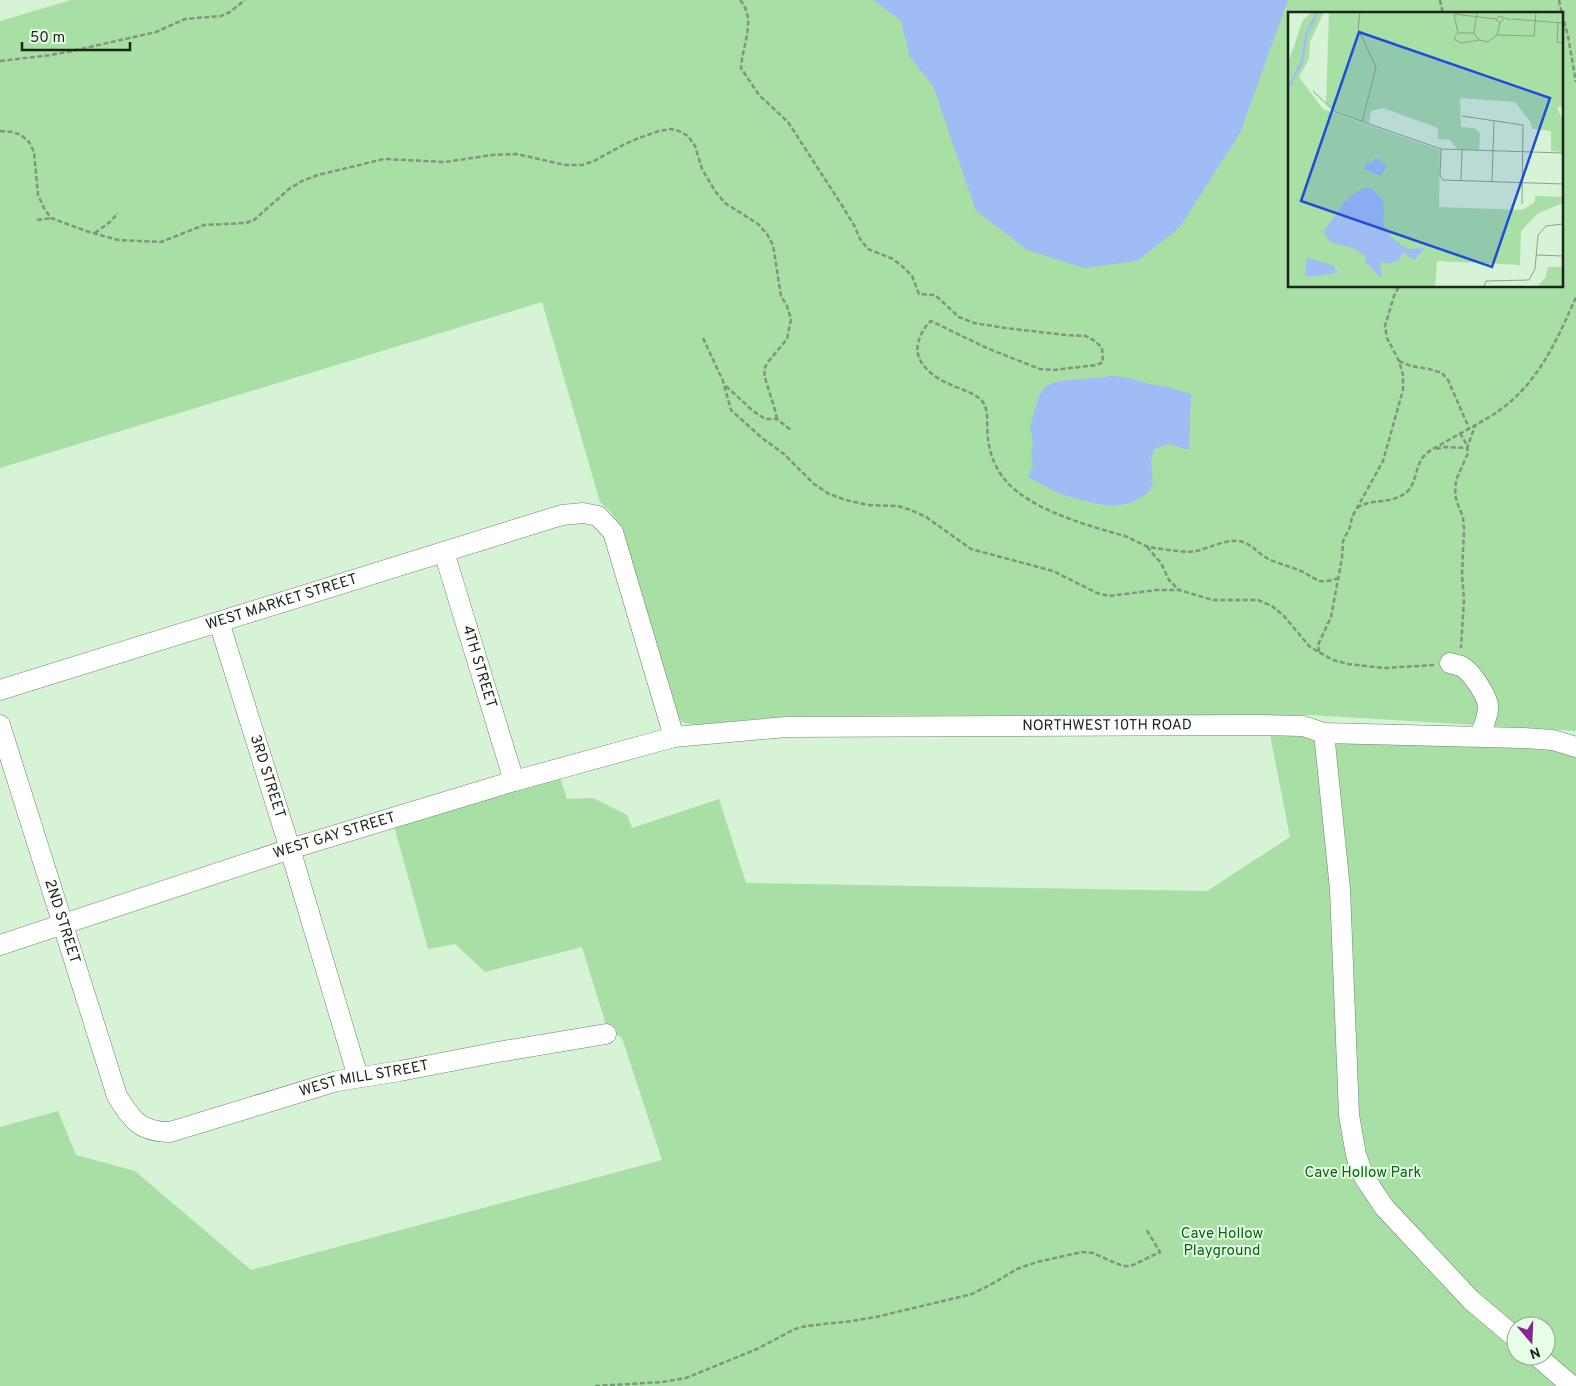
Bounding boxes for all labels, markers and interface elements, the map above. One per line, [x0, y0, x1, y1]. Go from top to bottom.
inset map [1288, 12, 1564, 288]
scale bar [22, 20, 130, 52]
text: 50 m [30, 29, 65, 48]
street label: WEST MARKET STREET [203, 570, 360, 635]
street label: 4TH STREET [457, 623, 501, 711]
street label: NORTHWEST 10TH ROAD [1022, 716, 1192, 735]
street label: 3RD STREET [245, 732, 289, 821]
street label: WEST GAY STREET [271, 808, 398, 863]
street label: 2ND STREET [40, 877, 84, 966]
street label: WEST MILL STREET [297, 1056, 431, 1101]
park label: Cave Hollow Park [1305, 1164, 1422, 1183]
park label: Cave Hollow Playground [1181, 1225, 1264, 1261]
north arrow [1506, 1316, 1556, 1366]
text: N [1527, 1342, 1542, 1362]

